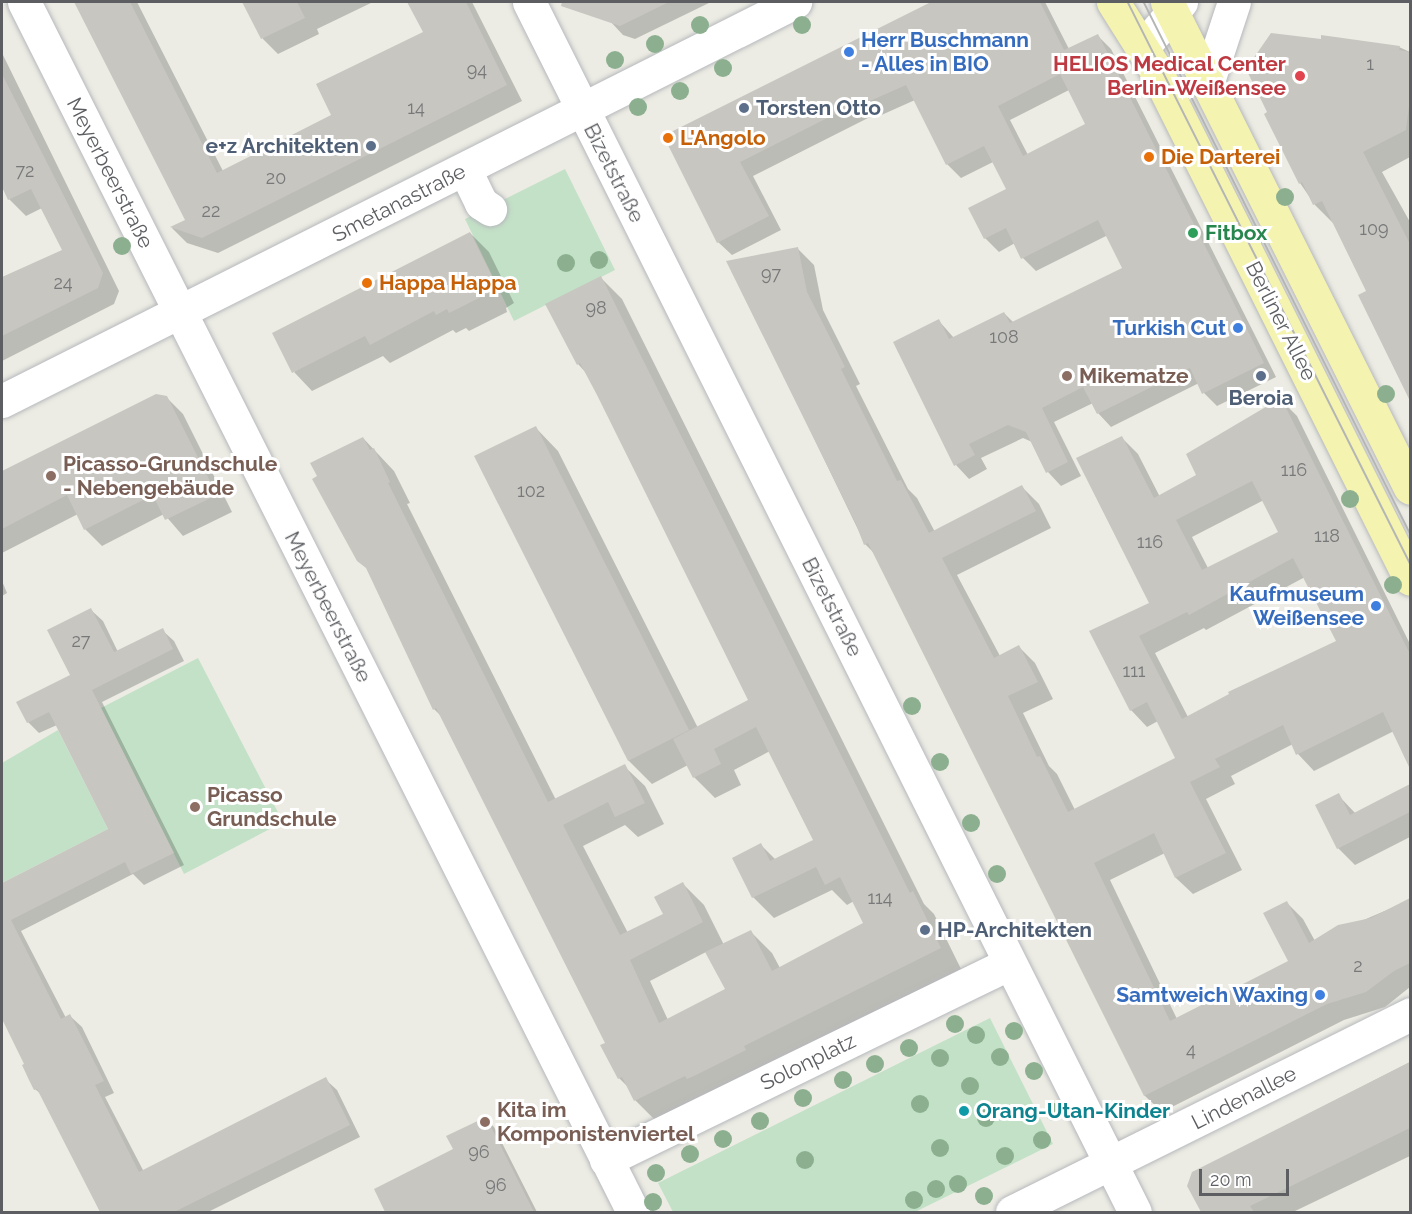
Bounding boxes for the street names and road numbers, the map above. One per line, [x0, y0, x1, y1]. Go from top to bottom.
street label: Meyerbeerstraße [61, 93, 159, 253]
street label: Bizetstraße [578, 119, 650, 227]
street label: Smetanastraße [328, 159, 470, 247]
street label: Berliner Allee [1240, 257, 1322, 385]
street label: Meyerbeerstraße [279, 527, 377, 687]
street label: Bizetstraße [796, 553, 868, 661]
street label: Solonplatz [756, 1028, 860, 1096]
street label: Lindenallee [1187, 1061, 1301, 1135]

